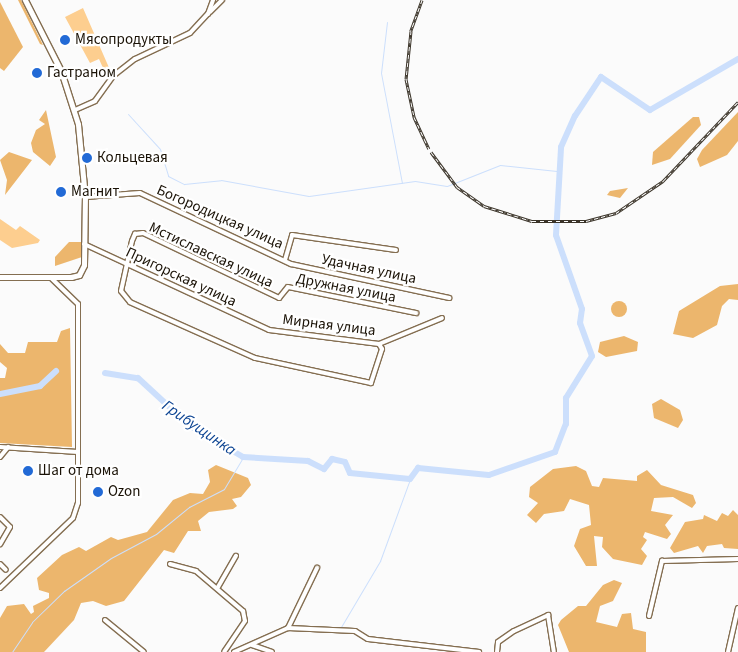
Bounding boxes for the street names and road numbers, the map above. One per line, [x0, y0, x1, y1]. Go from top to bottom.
street label: Богородицкая улица [154, 181, 286, 253]
street label: Мстиславская улица [146, 218, 276, 292]
street label: Пригорская улица [123, 243, 239, 311]
street label: Удачная улица [320, 250, 418, 288]
street label: Дружная улица [295, 269, 397, 307]
street label: Мирная улица [281, 310, 377, 340]

